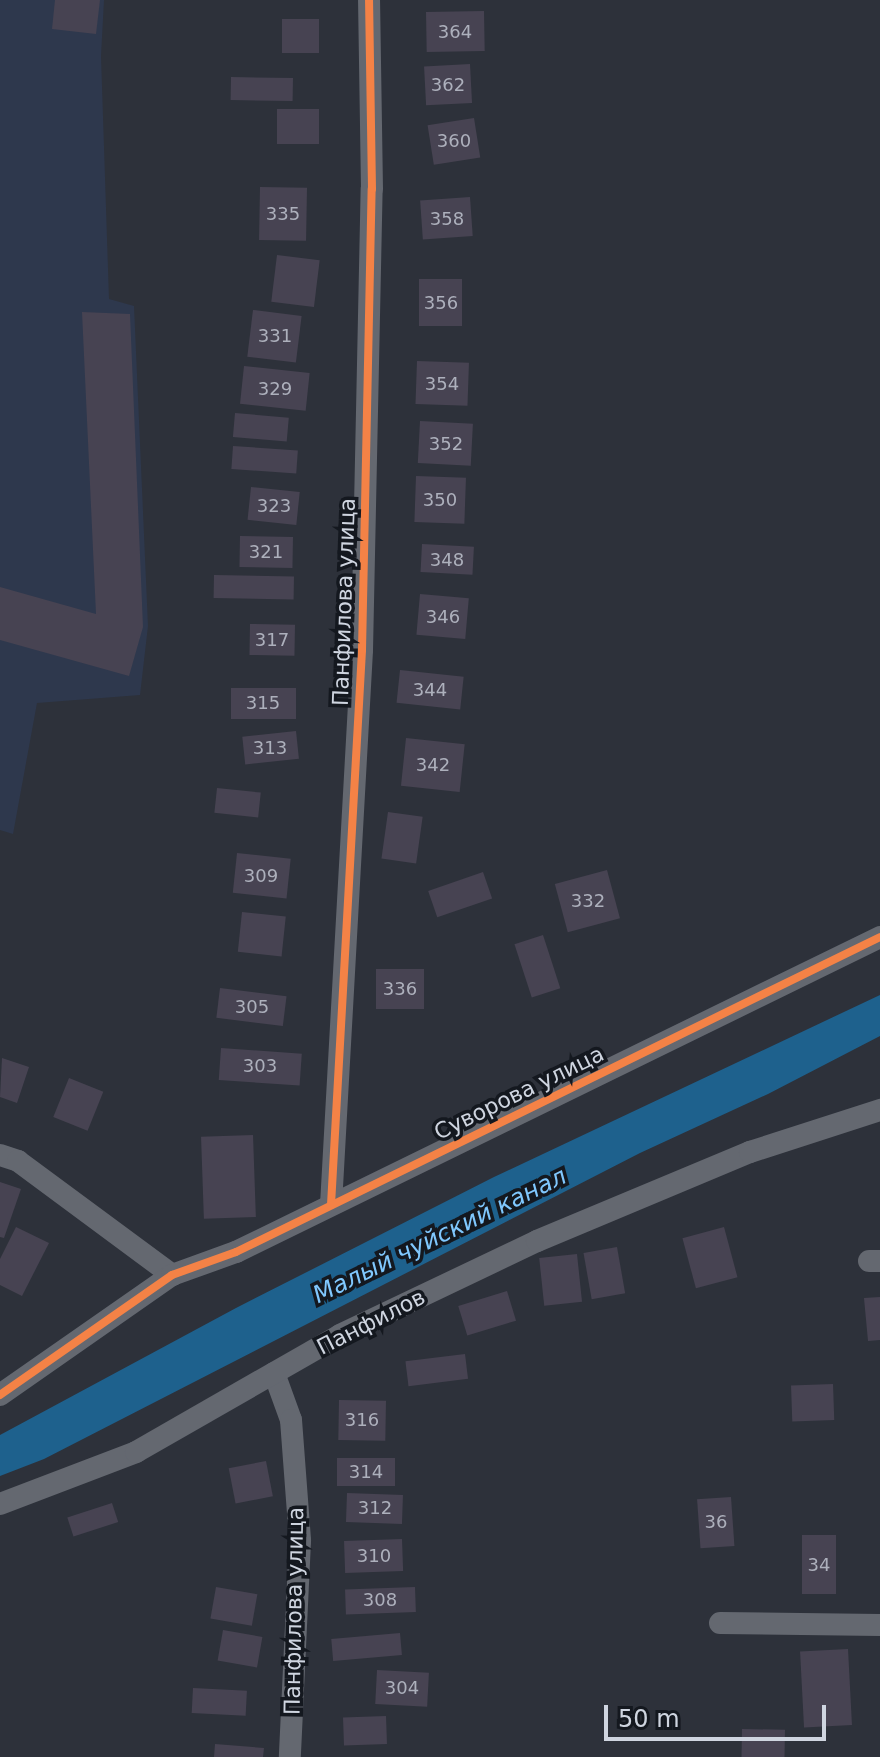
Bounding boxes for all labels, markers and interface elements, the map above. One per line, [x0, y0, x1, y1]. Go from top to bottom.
house number: 364 [438, 21, 472, 43]
house number: 362 [431, 74, 465, 96]
house number: 360 [437, 130, 471, 152]
house number: 335 [266, 203, 300, 225]
house number: 358 [430, 208, 464, 230]
house number: 356 [424, 292, 458, 314]
house number: 331 [258, 325, 292, 347]
house number: 354 [425, 373, 459, 395]
house number: 329 [258, 378, 292, 400]
house number: 352 [429, 433, 463, 455]
house number: 350 [423, 489, 457, 511]
house number: 323 [257, 495, 291, 517]
street label: Панфилова улица [327, 497, 361, 707]
house number: 321 [249, 541, 283, 563]
house number: 348 [430, 549, 464, 571]
house number: 346 [426, 606, 460, 628]
house number: 317 [255, 629, 289, 651]
house number: 344 [413, 679, 447, 701]
house number: 315 [246, 692, 280, 714]
house number: 313 [253, 737, 287, 759]
house number: 342 [416, 754, 450, 776]
house number: 309 [244, 865, 278, 887]
house number: 332 [571, 890, 605, 912]
house number: 336 [383, 978, 417, 1000]
house number: 305 [235, 996, 269, 1018]
street label: Суворова улица [430, 1040, 608, 1146]
house number: 303 [243, 1055, 277, 1077]
water label: Малый чуйский канал [309, 1162, 571, 1310]
street label: Панфилов [312, 1283, 430, 1361]
house number: 316 [345, 1409, 379, 1431]
house number: 314 [349, 1461, 383, 1483]
house number: 312 [358, 1497, 392, 1519]
street label: Панфилова улица [279, 1507, 309, 1715]
house number: 36 [705, 1511, 727, 1533]
house number: 310 [357, 1545, 391, 1567]
house number: 34 [808, 1554, 830, 1576]
house number: 308 [363, 1589, 397, 1611]
house number: 304 [385, 1677, 419, 1699]
scale bar [608, 1689, 830, 1739]
text: 50 m [618, 1705, 680, 1733]

